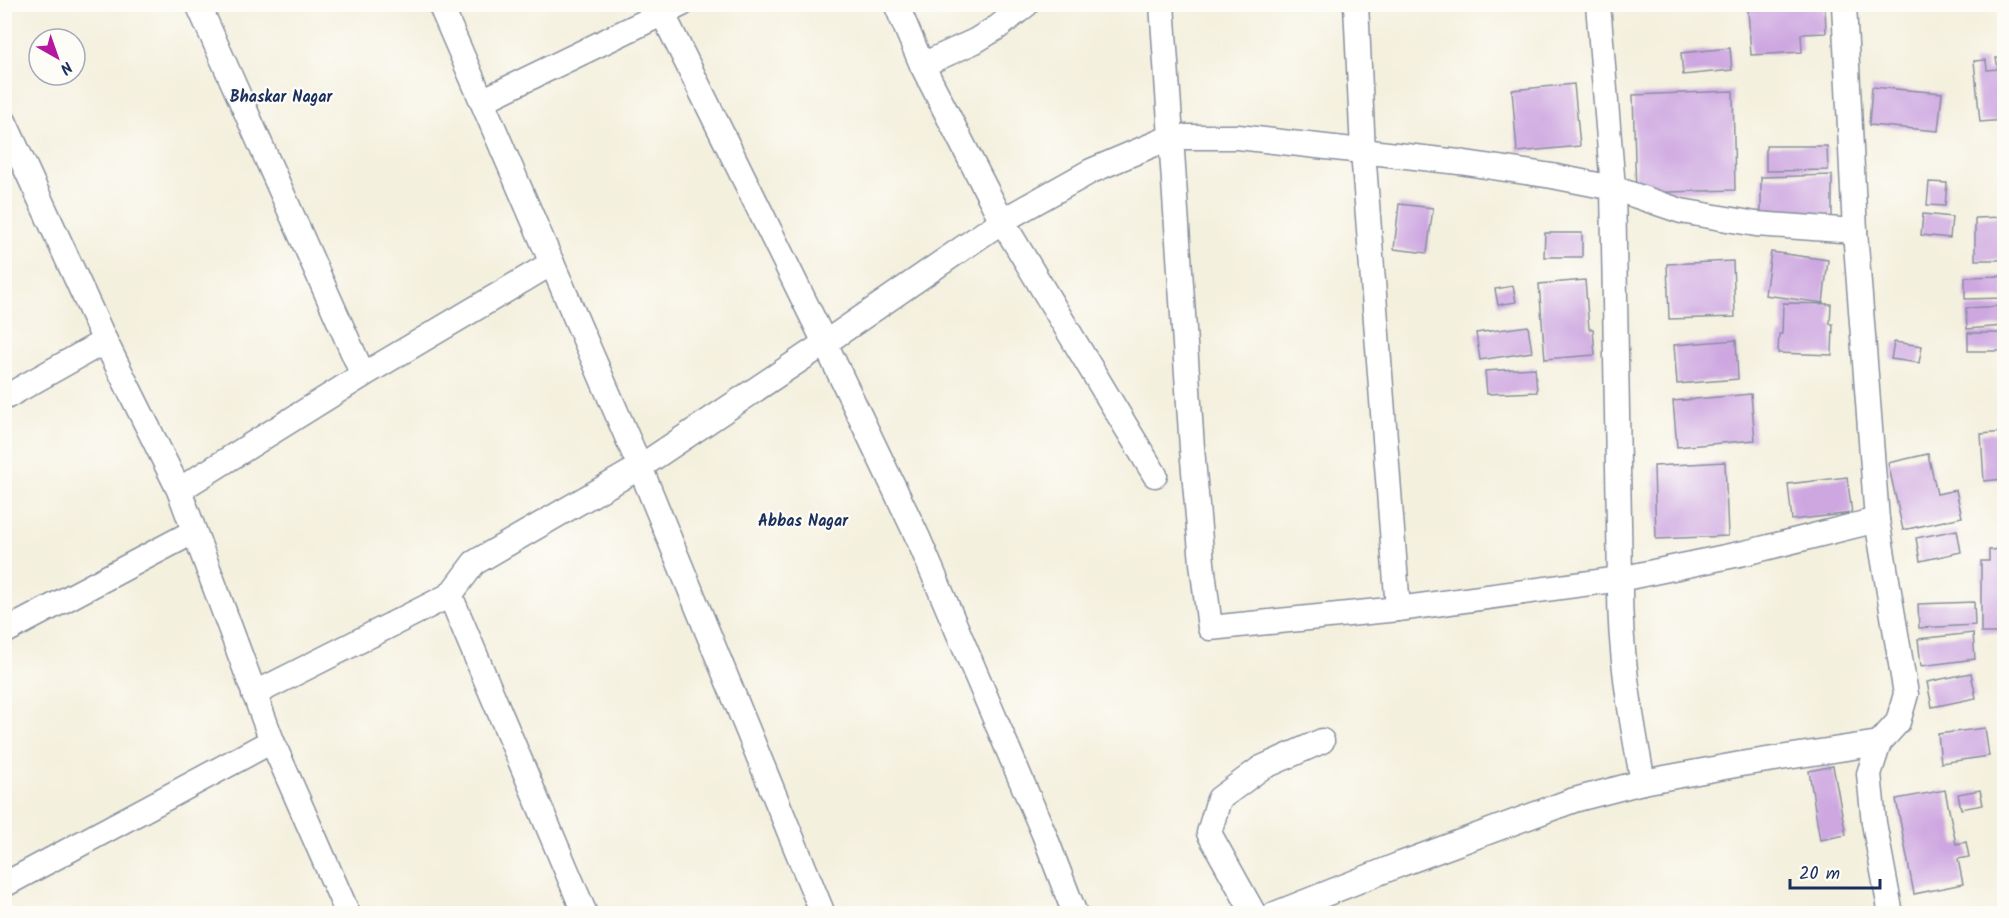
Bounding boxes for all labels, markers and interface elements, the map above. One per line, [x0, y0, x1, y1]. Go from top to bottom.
north arrow [27, 27, 87, 87]
text: N [54, 55, 78, 80]
district label: Bhaskar Nagar [230, 85, 333, 110]
district label: Abbas Nagar [758, 509, 849, 534]
scale bar [1790, 852, 1880, 890]
text: 20 m [1799, 860, 1840, 889]

